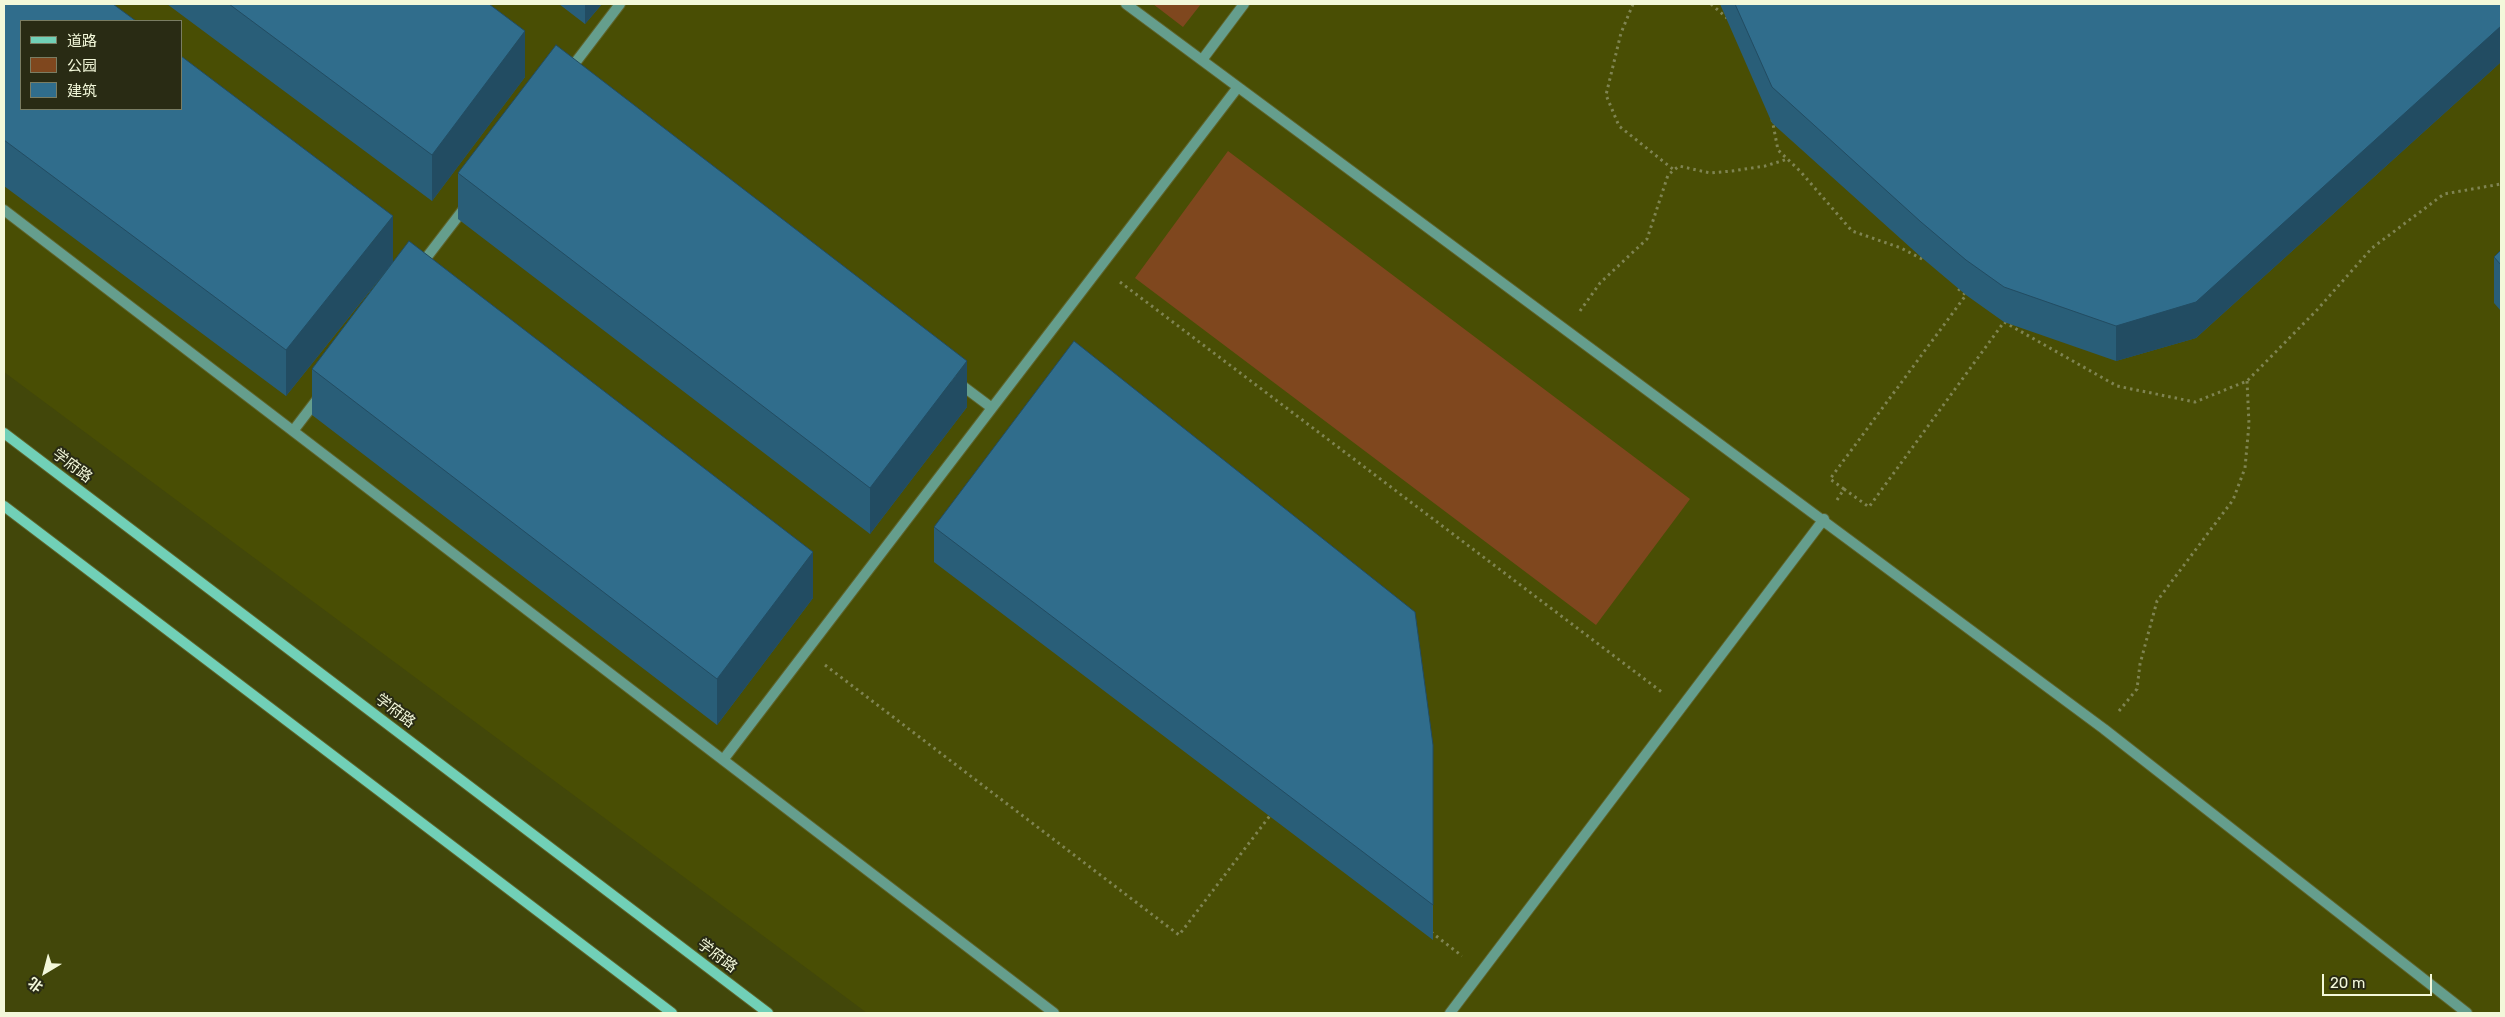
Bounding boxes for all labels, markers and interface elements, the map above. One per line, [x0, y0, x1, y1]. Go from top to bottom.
legend [20, 20, 182, 110]
text: 道路 [67, 32, 97, 50]
text: 公园 [67, 57, 97, 75]
text: 建筑 [67, 82, 97, 100]
street label: 学府路 [49, 445, 95, 487]
street label: 学府路 [372, 690, 418, 732]
street label: 学府路 [694, 935, 740, 977]
north arrow [20, 947, 70, 997]
scale bar [2325, 964, 2435, 996]
text: 北 [25, 973, 46, 995]
text: 20 m [2330, 974, 2365, 992]

